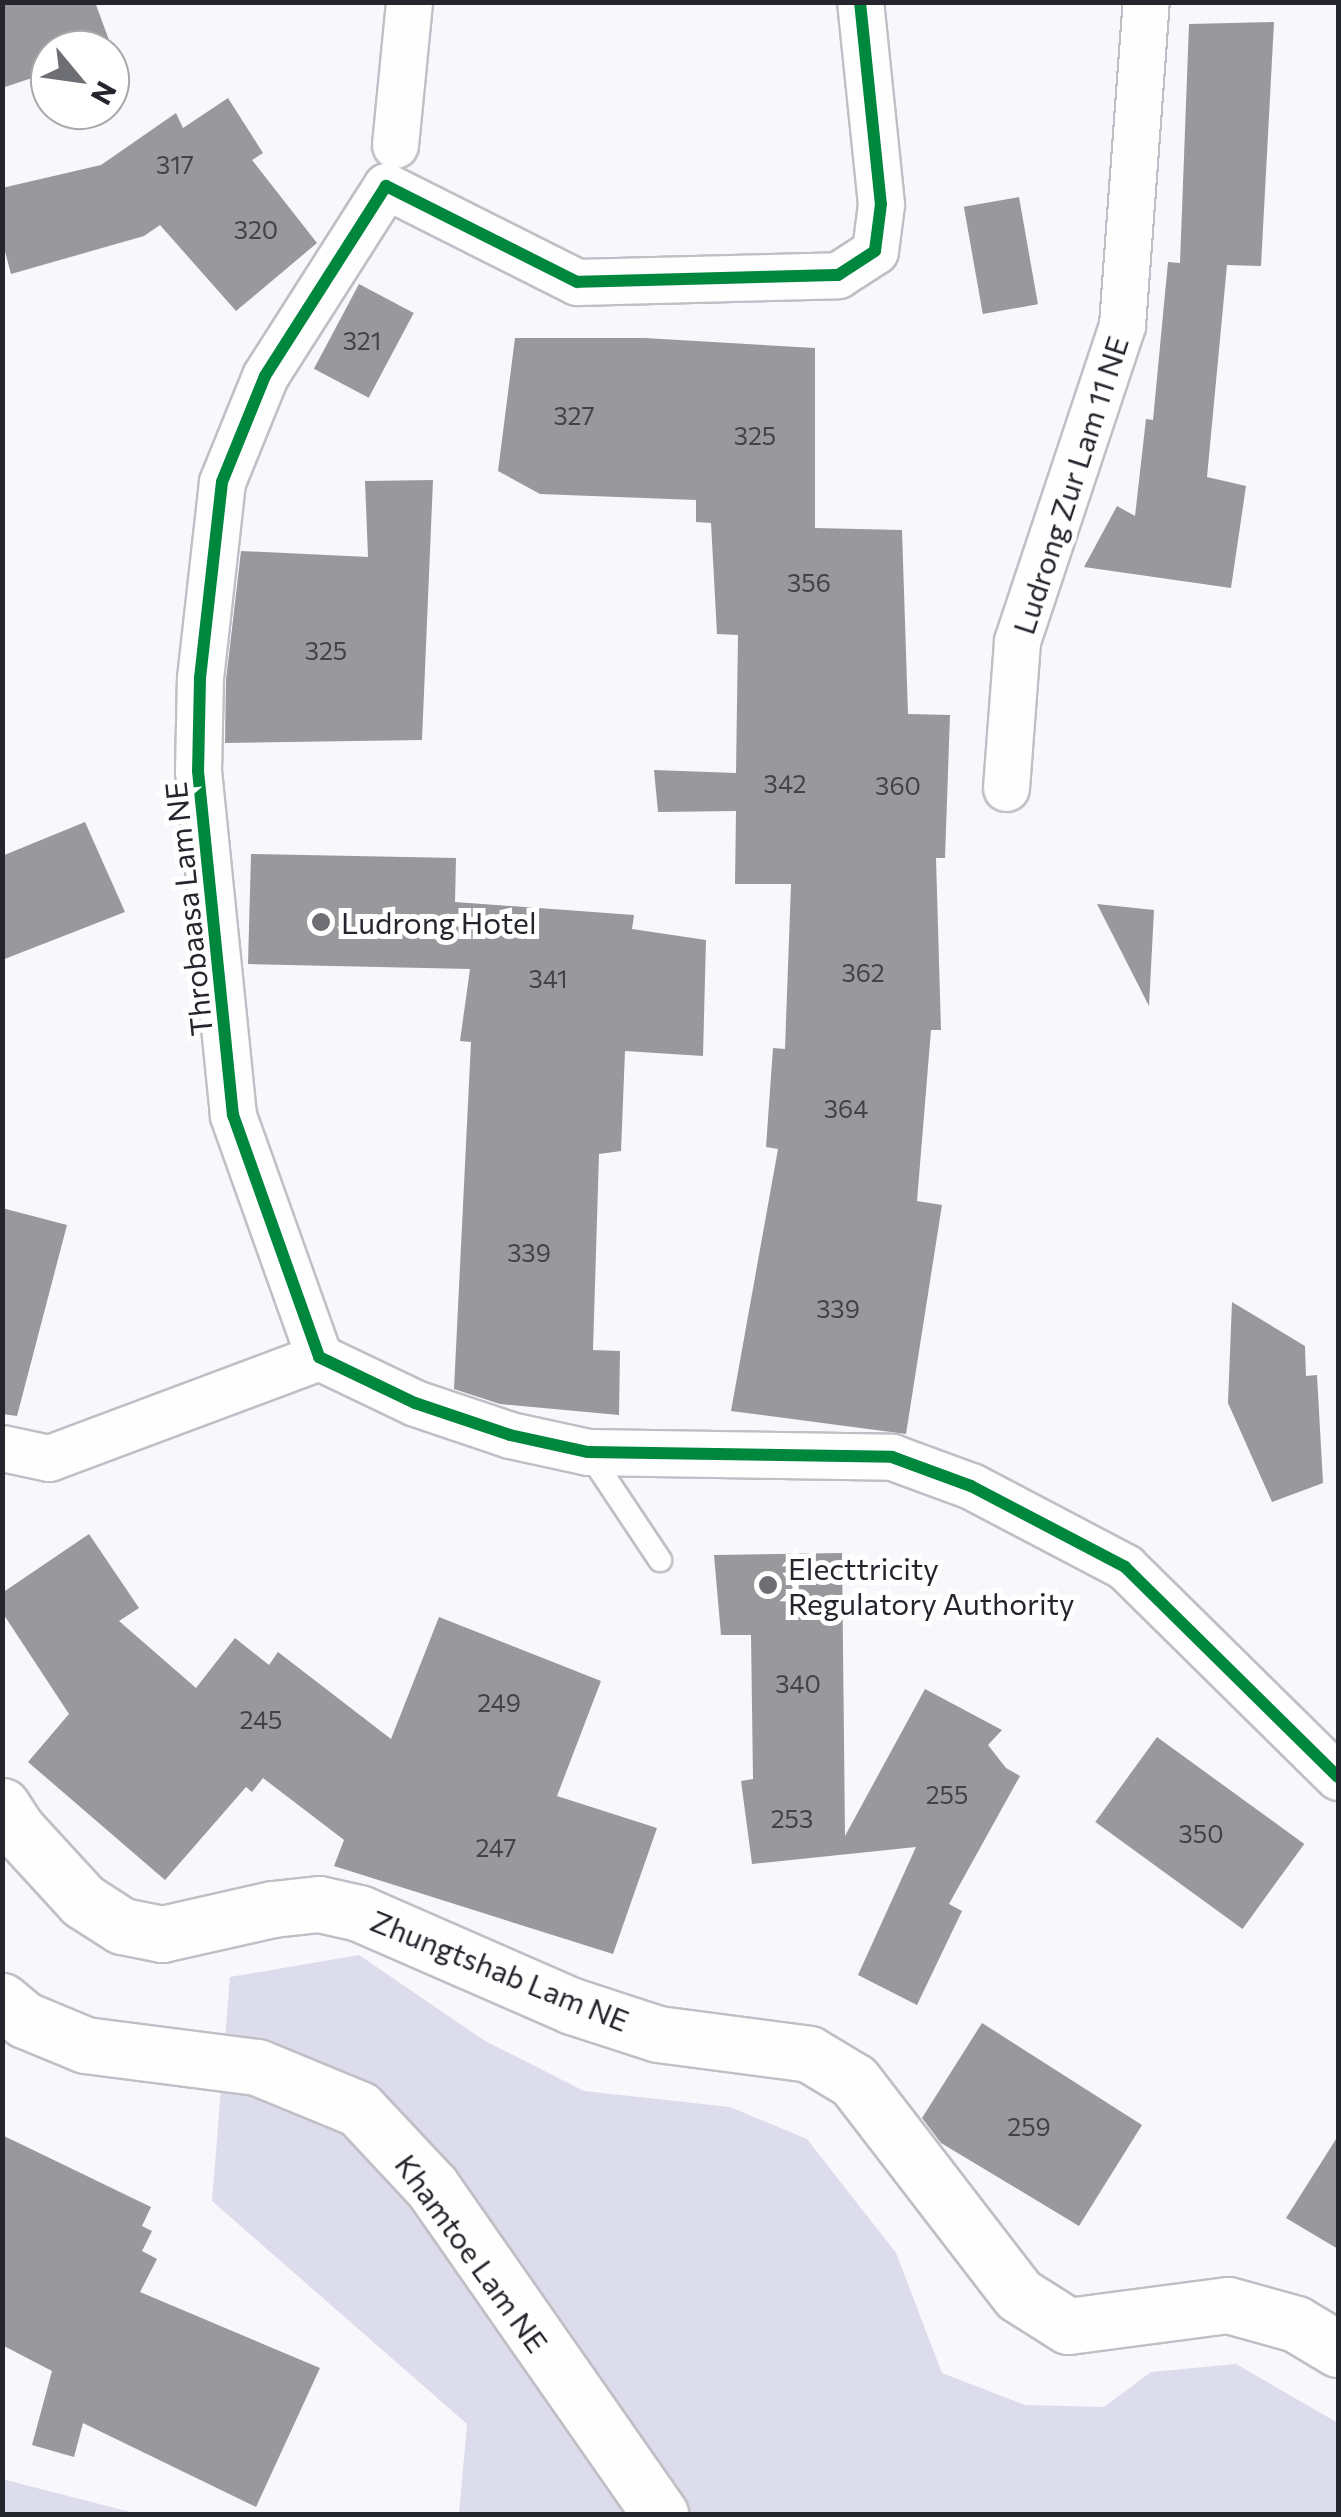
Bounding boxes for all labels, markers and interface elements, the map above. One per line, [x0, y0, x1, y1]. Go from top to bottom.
north arrow [30, 30, 130, 130]
text: N [85, 76, 124, 111]
house number: 317 [156, 149, 194, 179]
house number: 320 [234, 214, 278, 244]
house number: 321 [343, 325, 381, 355]
street label: Ludrong Zur Lam 11 NE [1005, 332, 1135, 638]
house number: 327 [553, 400, 595, 430]
house number: 325 [734, 420, 776, 450]
house number: 356 [787, 567, 831, 597]
house number: 325 [305, 635, 347, 665]
house number: 342 [764, 768, 806, 798]
house number: 360 [875, 770, 921, 800]
street label: Throbaasa Lam NE [157, 780, 219, 1038]
place label: Ludrong Hotel [341, 904, 537, 940]
marker: Ludrong Hotel [310, 911, 332, 933]
house number: 362 [841, 957, 885, 987]
house number: 341 [528, 963, 568, 993]
house number: 364 [824, 1093, 868, 1123]
house number: 339 [507, 1237, 551, 1267]
house number: 339 [816, 1293, 860, 1323]
place label: Electtricity Regulatory Authority [788, 1550, 1075, 1620]
marker: Electtricity Regulatory Authority [757, 1574, 779, 1596]
house number: 340 [775, 1668, 821, 1698]
house number: 249 [477, 1687, 521, 1717]
house number: 245 [240, 1704, 282, 1734]
house number: 255 [926, 1779, 968, 1809]
house number: 253 [771, 1803, 813, 1833]
house number: 350 [1179, 1818, 1223, 1848]
house number: 247 [475, 1832, 517, 1862]
street label: Zhungtshab Lam NE [366, 1902, 634, 2038]
house number: 259 [1007, 2111, 1051, 2141]
street label: Khamtoe Lam NE [388, 2147, 556, 2359]

